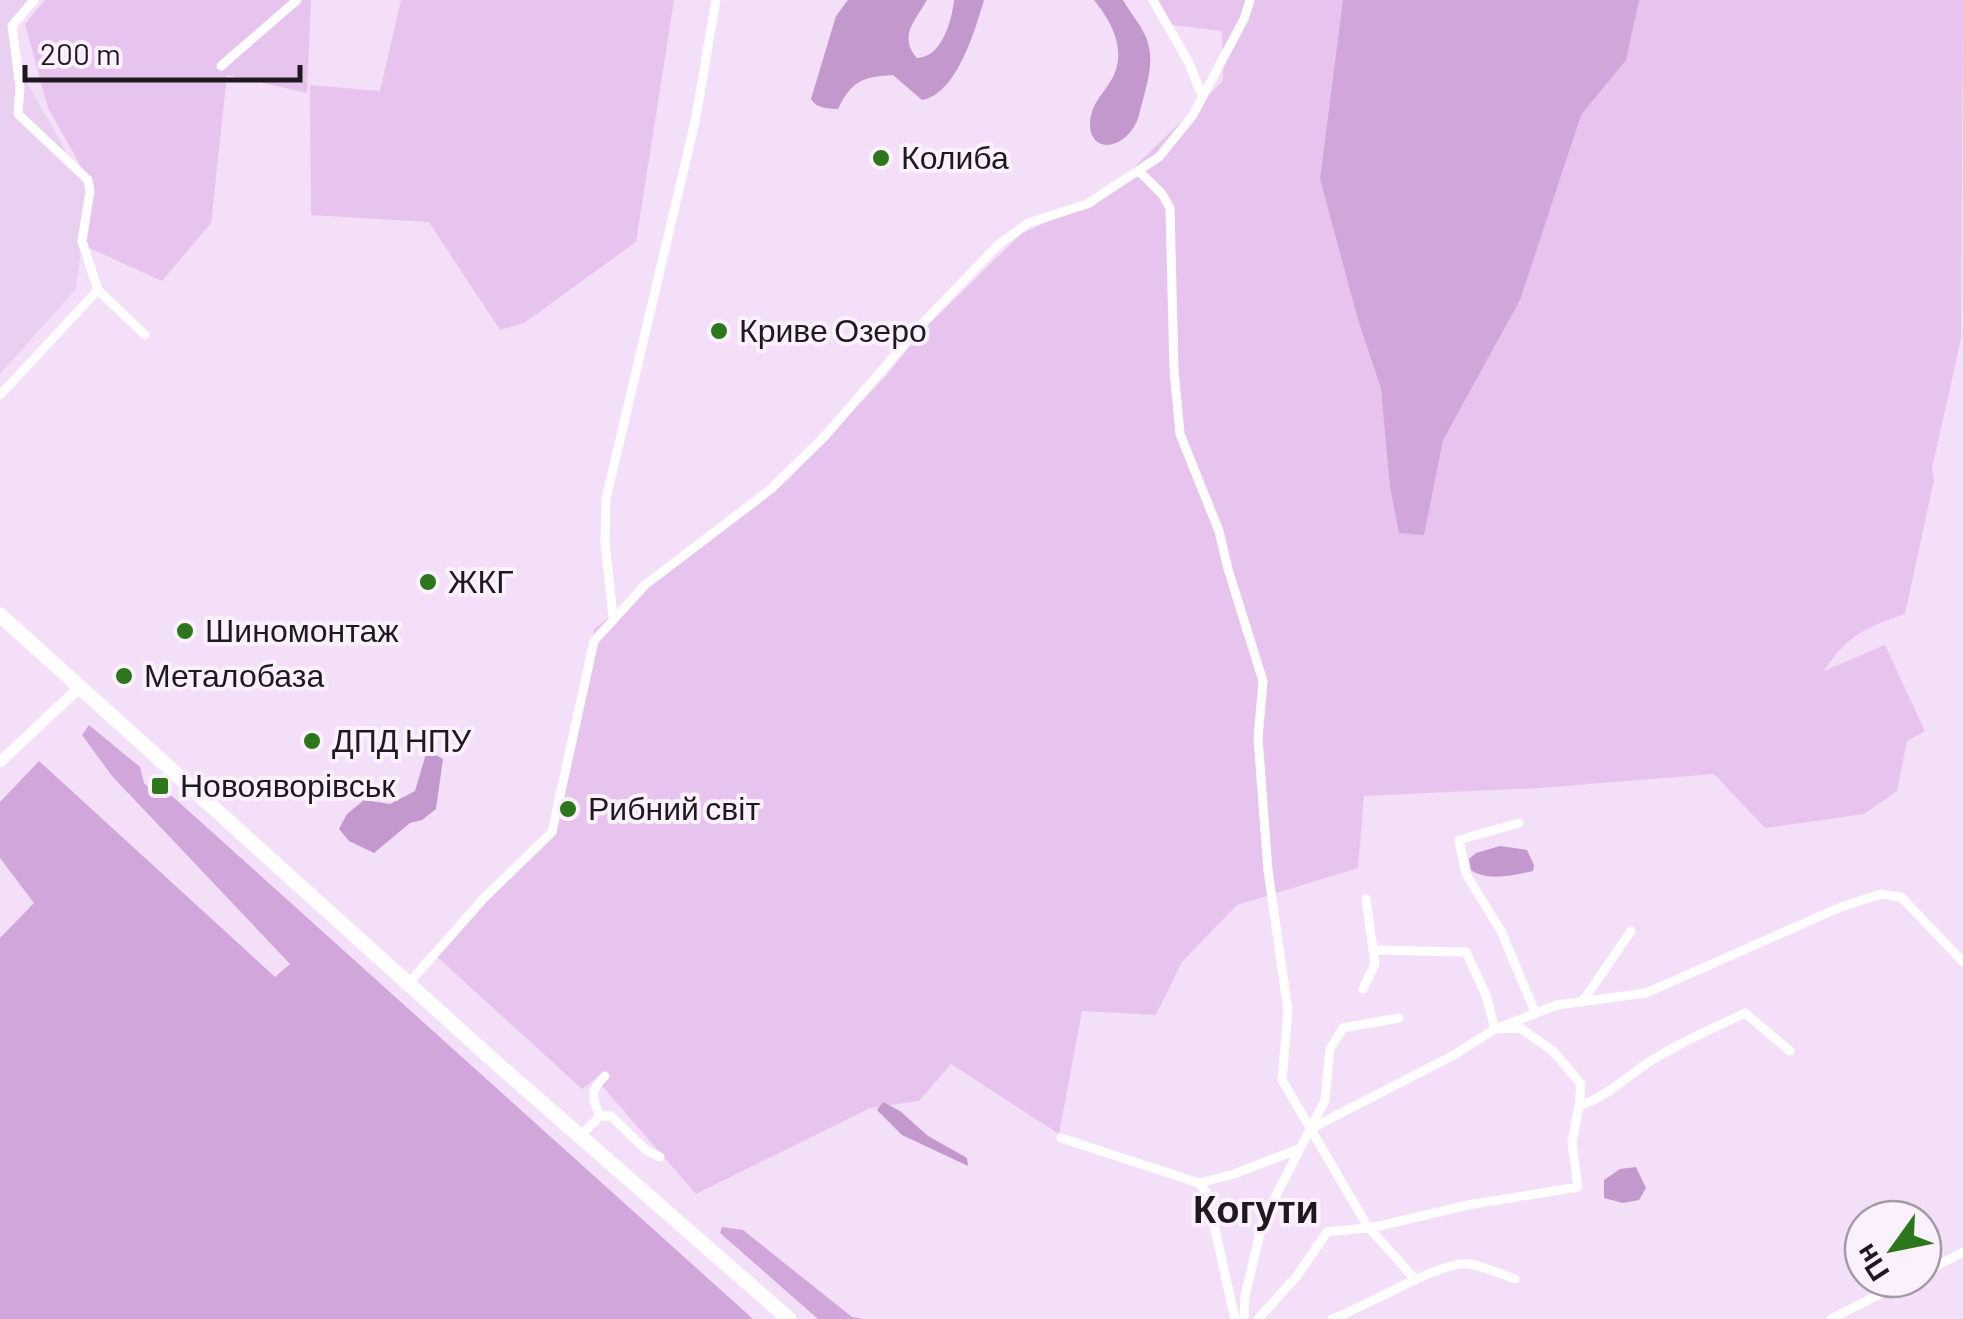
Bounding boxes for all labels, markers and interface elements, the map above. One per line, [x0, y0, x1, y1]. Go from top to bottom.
scale bar [25, 20, 300, 82]
text: 200 m [40, 35, 121, 71]
place label: Колиба [901, 137, 1009, 175]
marker: Колиба [870, 147, 892, 169]
place label: Криве Озеро [739, 310, 927, 349]
marker: Криве Озеро [708, 320, 730, 342]
place label: ЖКГ [448, 561, 514, 599]
marker: ЖКГ [417, 571, 439, 593]
place label: Шиномонтаж [205, 610, 399, 648]
marker: Шиномонтаж [174, 620, 196, 642]
place label: Металобаза [144, 655, 324, 693]
marker: Металобаза [113, 665, 135, 687]
place label: ДПД НПУ [332, 720, 472, 759]
marker: ДПД НПУ [301, 730, 323, 752]
place label: Новояворівськ [180, 765, 396, 804]
marker: Новояворівськ [149, 775, 171, 797]
place label: Рибний світ [588, 788, 760, 826]
marker: Рибний світ [557, 798, 579, 820]
district label: Когути [1193, 1185, 1319, 1231]
north arrow [1843, 1199, 1943, 1299]
text: Пн [1847, 1238, 1896, 1288]

